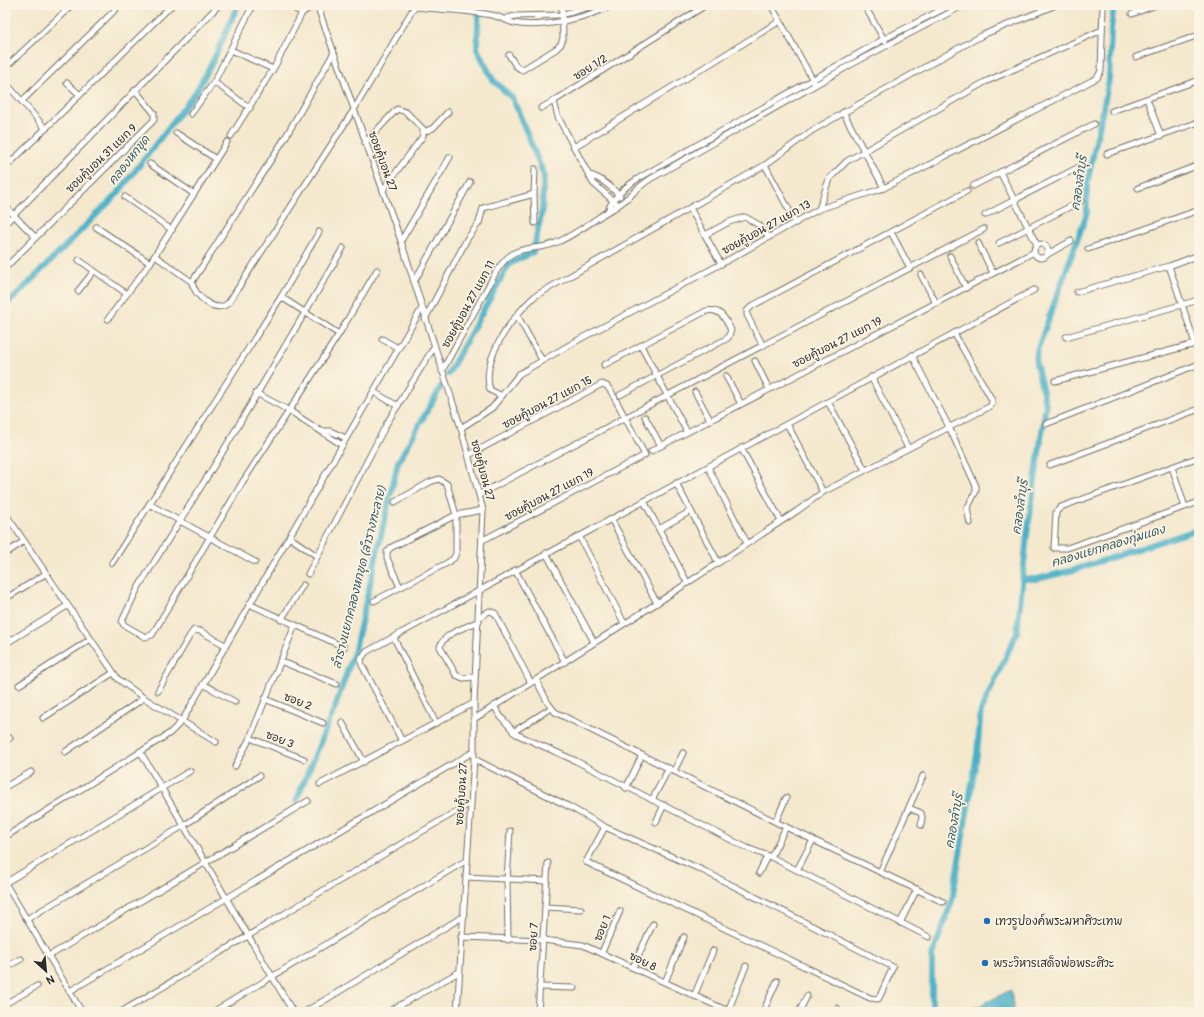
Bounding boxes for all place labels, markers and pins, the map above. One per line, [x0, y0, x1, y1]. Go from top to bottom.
place label: เทวรูปองค์พระมหาศิวะเทพ [995, 913, 1123, 930]
marker: เทวรูปองค์พระมหาศิวะเทพ [982, 916, 992, 926]
place label: พระวิหารเสด็จพ่อพระศิวะ [993, 955, 1114, 970]
marker: พระวิหารเสด็จพ่อพระศิวะ [980, 958, 990, 968]

